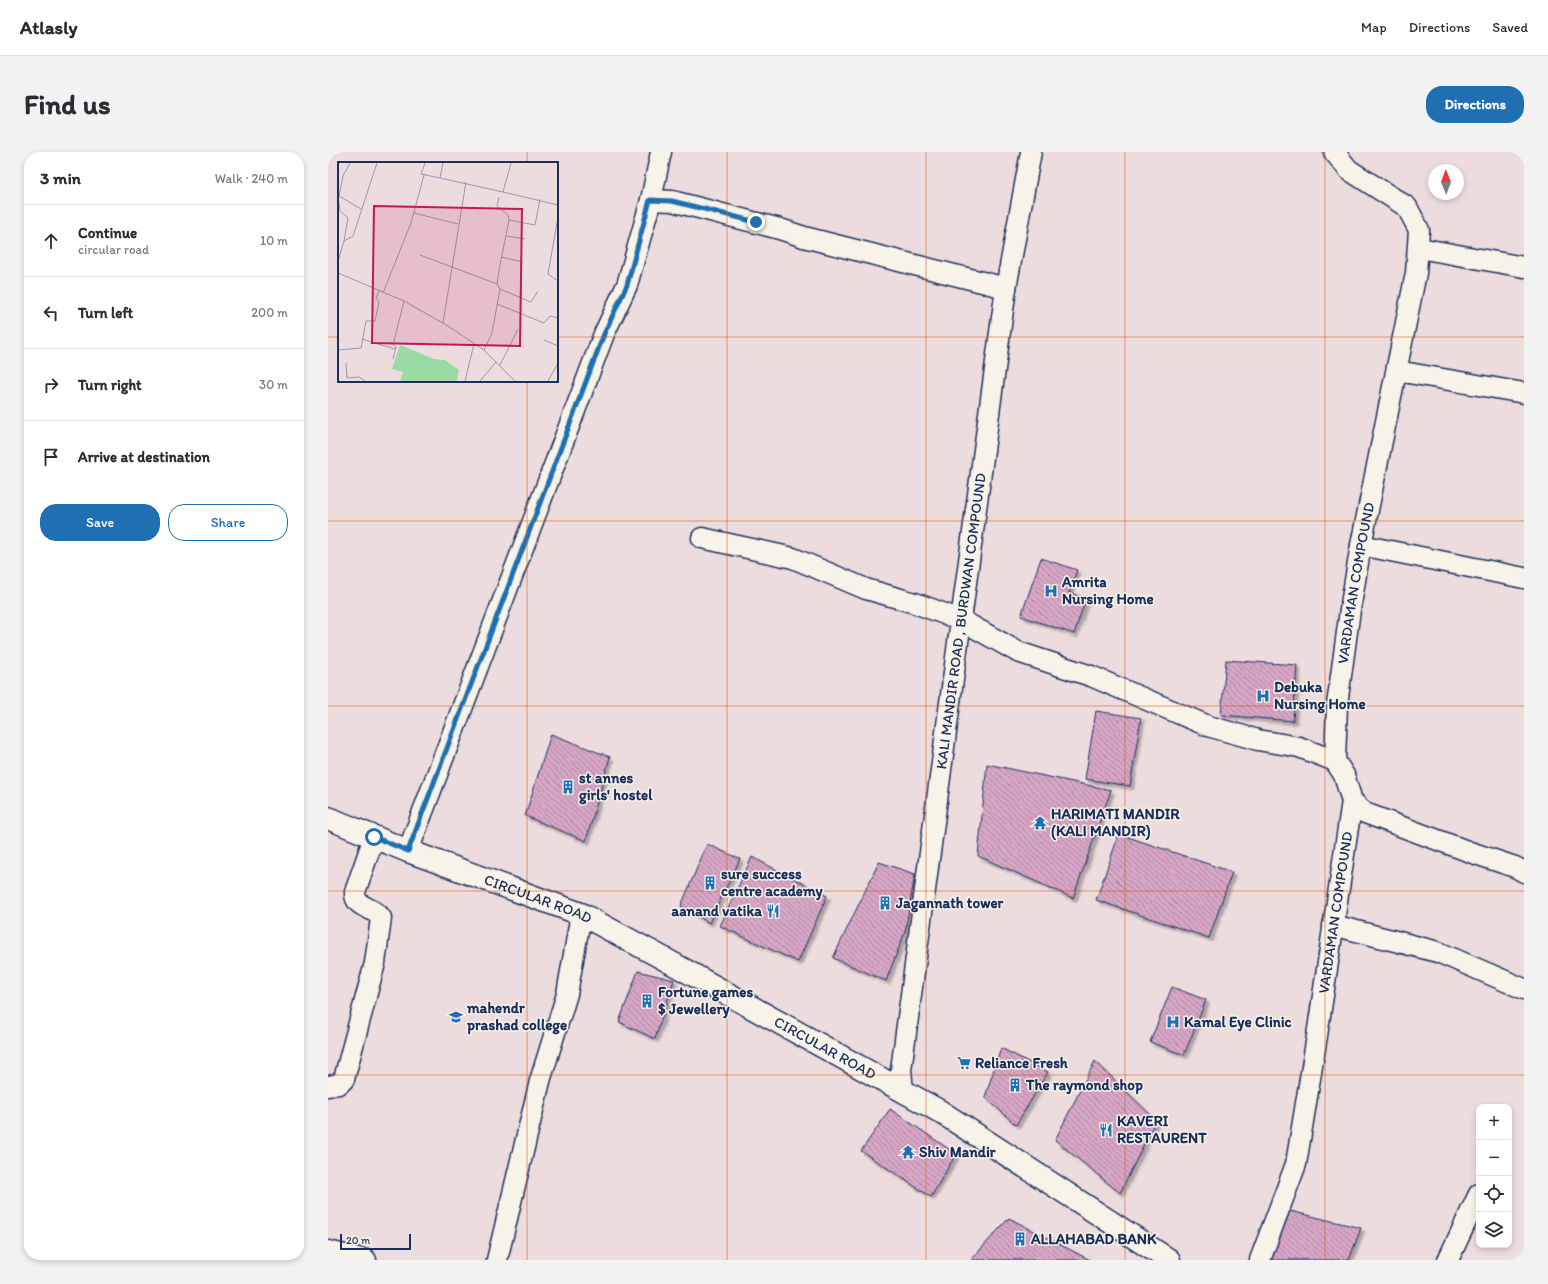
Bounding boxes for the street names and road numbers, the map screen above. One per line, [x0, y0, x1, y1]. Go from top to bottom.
street label: KALI MANDIR ROAD , BURDWAN COMPOUND [932, 472, 990, 770]
street label: VARDAMAN COMPOUND [1334, 501, 1378, 665]
street label: VARDAMAN COMPOUND [1314, 830, 1356, 995]
street label: CIRCULAR ROAD [482, 870, 595, 927]
street label: CIRCULAR ROAD [771, 1012, 879, 1083]

